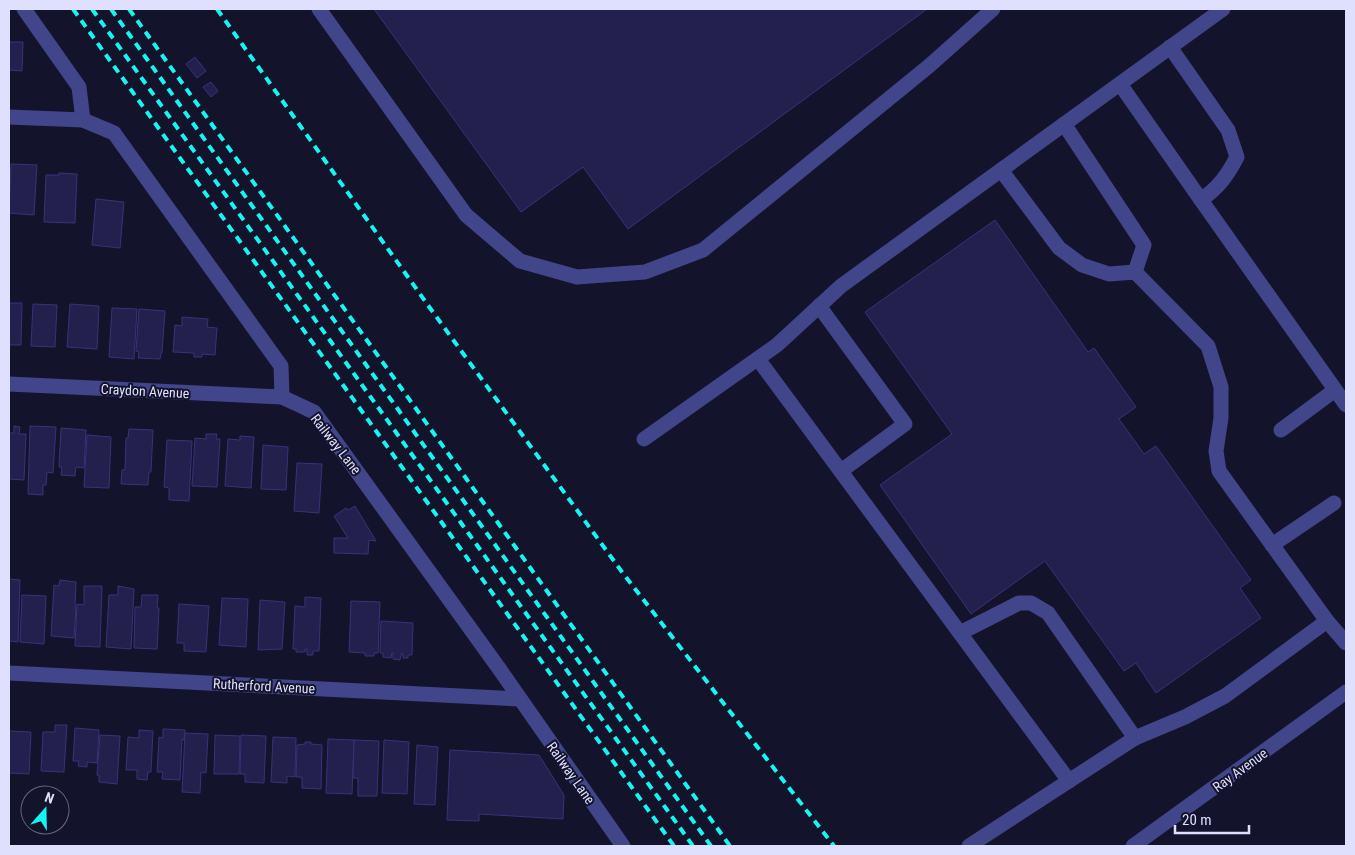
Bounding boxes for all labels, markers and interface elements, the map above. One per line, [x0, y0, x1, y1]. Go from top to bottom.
street label: Craydon Avenue [100, 381, 190, 401]
street label: Railway Lane [308, 411, 365, 478]
street label: Rutherford Avenue [213, 675, 316, 697]
street label: Railway Lane [544, 739, 598, 807]
street label: Ray Avenue [1210, 745, 1271, 795]
north arrow [20, 785, 70, 835]
text: N [43, 789, 56, 807]
scale bar [1175, 802, 1249, 834]
text: 20 m [1182, 811, 1212, 829]

